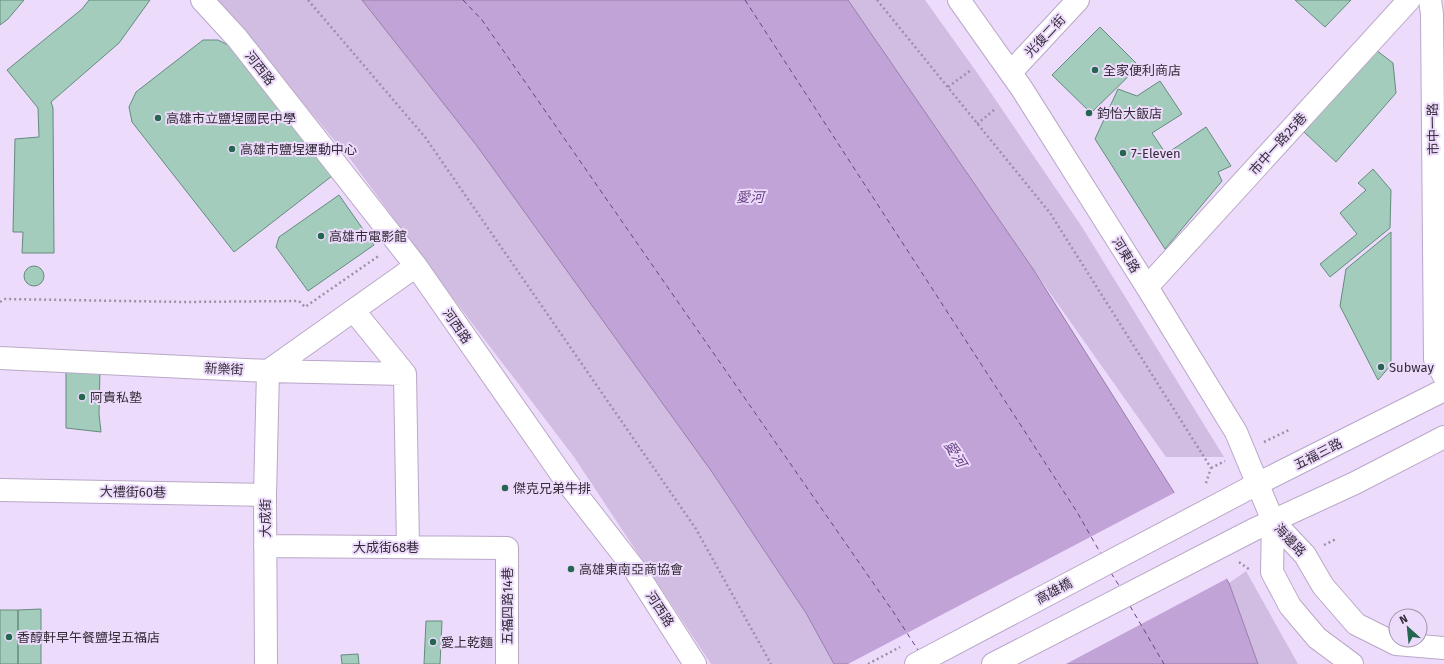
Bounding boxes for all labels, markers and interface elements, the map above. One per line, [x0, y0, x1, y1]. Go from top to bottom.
street label: 光復二街 [1022, 12, 1068, 60]
street label: 河西路 [242, 48, 278, 88]
place label: 全家便利商店 [1103, 63, 1181, 78]
marker: 全家便利商店 [1090, 65, 1100, 75]
street label: 市中一路 [1425, 103, 1441, 155]
place label: 鈞怡大飯店 [1097, 106, 1162, 121]
marker: 鈞怡大飯店 [1084, 108, 1094, 118]
street label: 市中一路25巷 [1246, 110, 1310, 178]
place label: 高雄市立鹽埕國民中學 [166, 111, 296, 126]
marker: 高雄市立鹽埕國民中學 [153, 113, 163, 123]
place label: 高雄市鹽埕運動中心 [240, 142, 357, 157]
marker: 高雄市鹽埕運動中心 [227, 144, 237, 154]
place label: 7-Eleven [1131, 146, 1181, 161]
marker: 7-Eleven [1118, 148, 1128, 158]
water label: 愛河 [736, 189, 767, 206]
place label: 高雄市電影館 [329, 229, 407, 244]
marker: 高雄市電影館 [316, 231, 326, 241]
street label: 河東路 [1109, 234, 1143, 276]
street label: 河西路 [440, 306, 474, 346]
street label: 新樂街 [204, 360, 244, 378]
place label: Subway [1389, 360, 1434, 375]
marker: Subway [1376, 362, 1386, 372]
place label: 阿貴私塾 [90, 390, 142, 405]
marker: 阿貴私塾 [77, 392, 87, 402]
street label: 五福三路 [1291, 436, 1345, 472]
water label: 愛河 [940, 438, 971, 473]
place label: 傑克兄弟牛排 [513, 481, 591, 496]
marker: 傑克兄弟牛排 [500, 483, 510, 493]
street label: 大禮街60巷 [100, 484, 166, 500]
street label: 大成街 [258, 498, 273, 538]
street label: 海邊路 [1271, 521, 1309, 559]
street label: 大成街68巷 [353, 540, 419, 555]
place label: 高雄東南亞商協會 [579, 562, 683, 577]
marker: 高雄東南亞商協會 [566, 564, 576, 574]
street label: 五福四路14巷 [500, 567, 515, 645]
street label: 高雄橋 [1033, 575, 1075, 607]
street label: 河西路 [643, 589, 677, 629]
north arrow [1388, 608, 1428, 648]
text: N [1397, 612, 1410, 627]
place label: 香醇軒早午餐鹽埕五福店 [17, 630, 160, 645]
marker: 香醇軒早午餐鹽埕五福店 [4, 632, 14, 642]
place label: 愛上乾麵 [441, 635, 493, 650]
marker: 愛上乾麵 [428, 637, 438, 647]

